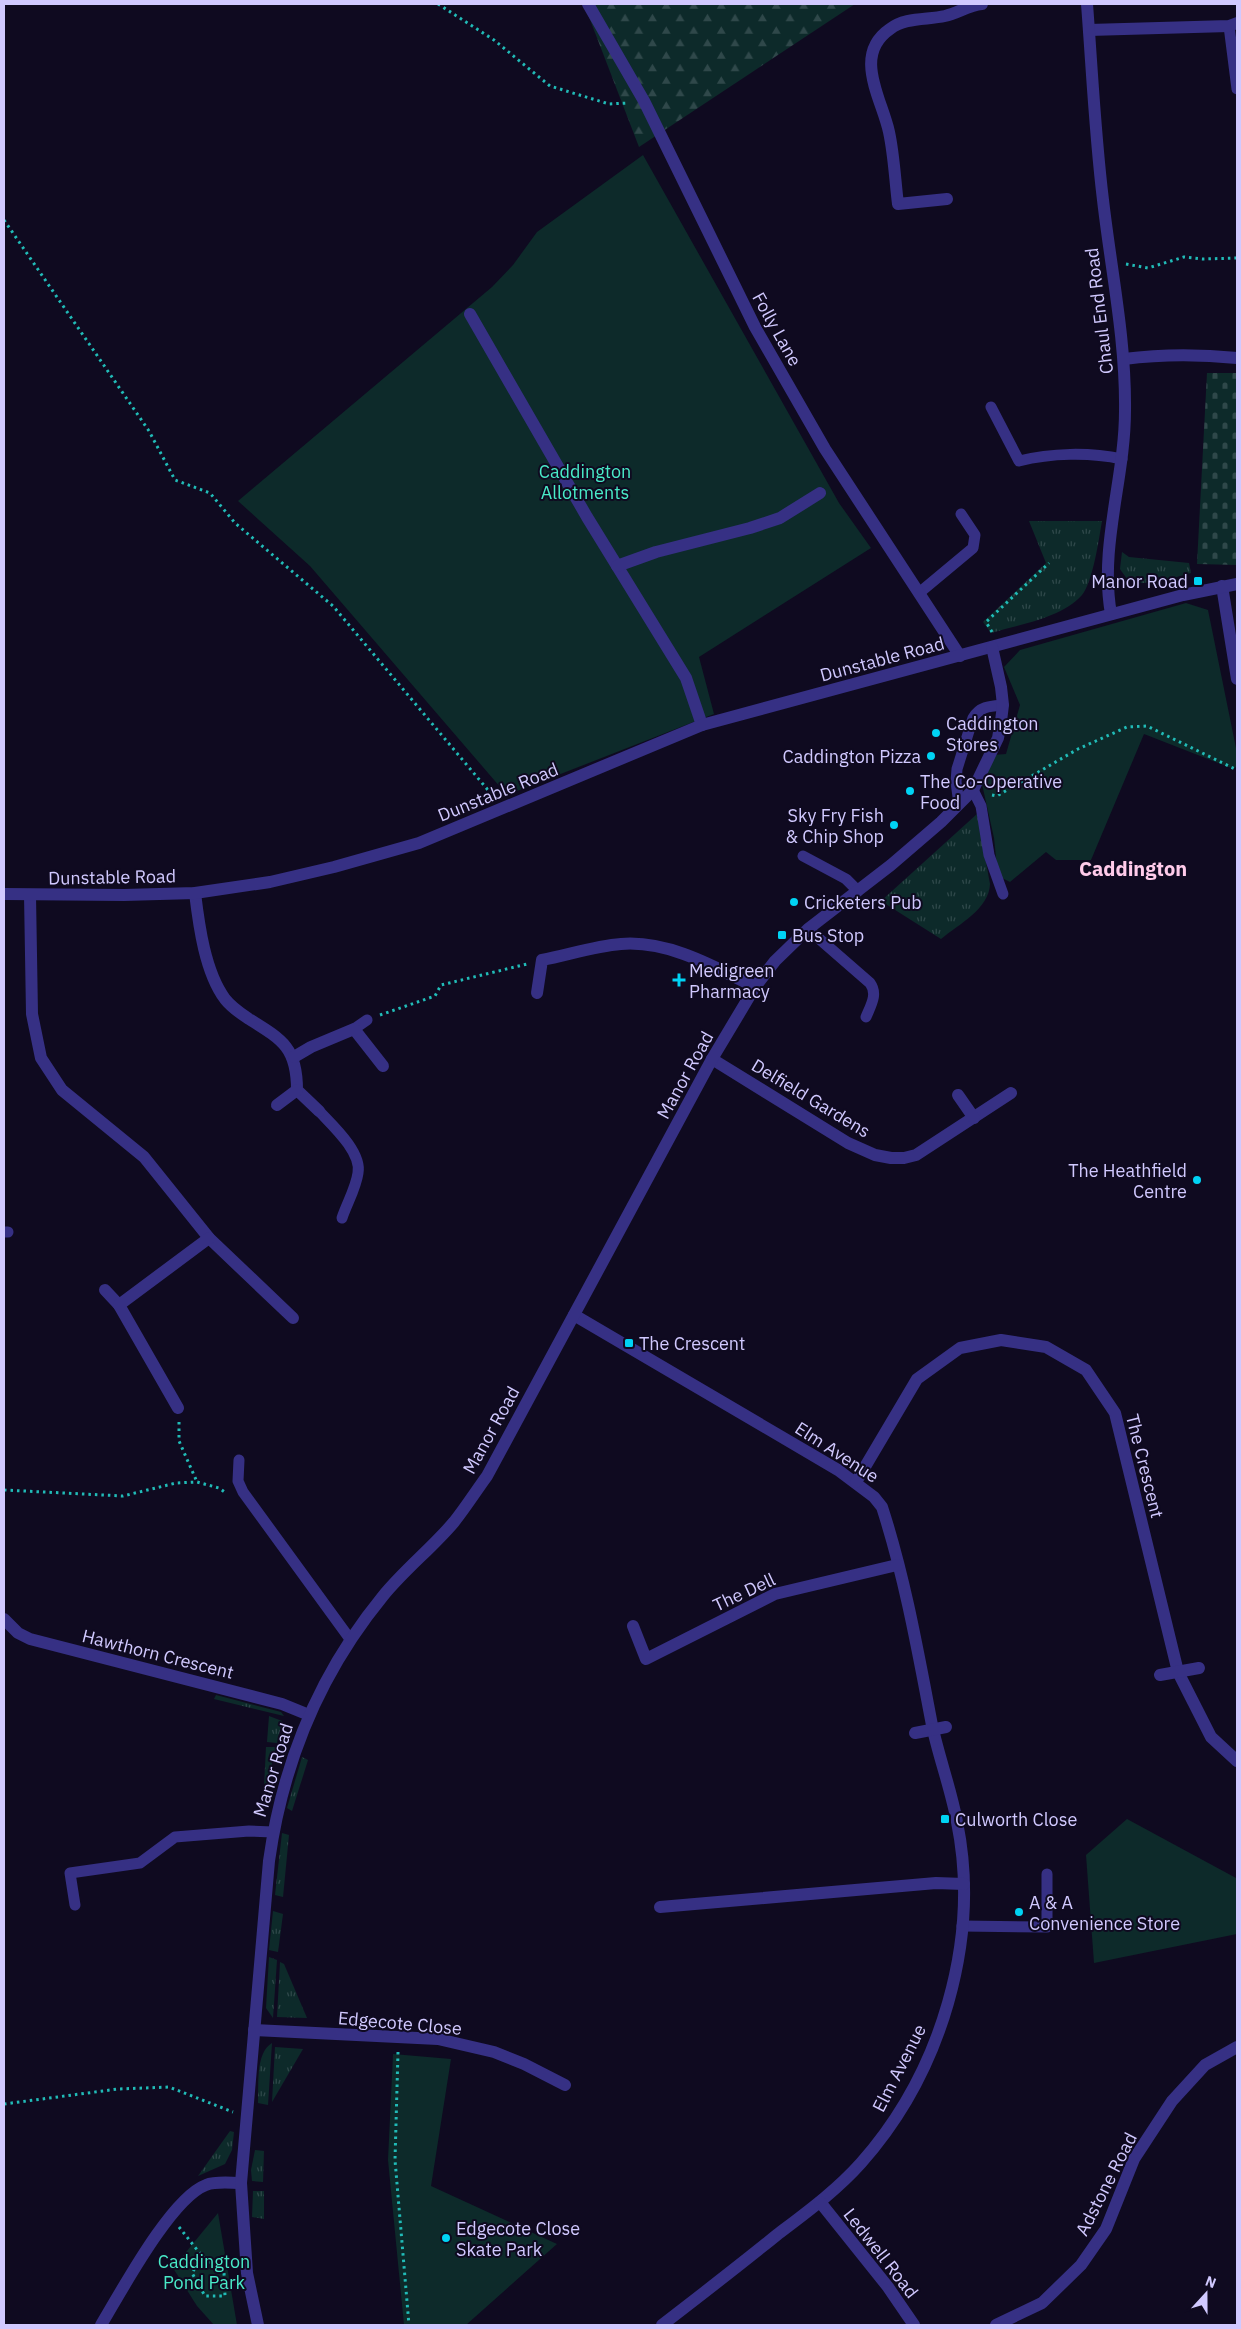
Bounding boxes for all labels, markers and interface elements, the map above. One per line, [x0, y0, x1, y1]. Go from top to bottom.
street label: Chaul End Road [1080, 246, 1118, 376]
street label: Folly Lane [747, 288, 807, 370]
park label: Caddington Allotments [539, 460, 631, 504]
place label: Manor Road [1091, 570, 1188, 593]
marker: Manor Road [1192, 575, 1204, 587]
street label: Dunstable Road [817, 631, 947, 687]
place label: Caddington Stores [946, 712, 1038, 756]
marker: Caddington Stores [930, 727, 942, 739]
place label: Caddington Pizza [783, 745, 921, 768]
marker: Caddington Pizza [925, 750, 937, 762]
street label: Dunstable Road [434, 757, 562, 827]
place label: The Co-Operative Food [920, 770, 1062, 814]
marker: The Co-Operative Food [904, 785, 916, 797]
place label: Sky Fry Fish & Chip Shop [785, 804, 884, 848]
marker: Sky Fry Fish & Chip Shop [888, 819, 900, 831]
district label: Caddington [1079, 855, 1187, 882]
street label: Dunstable Road [48, 864, 176, 890]
place label: Cricketers Pub [804, 891, 922, 914]
marker: Cricketers Pub [788, 896, 800, 908]
place label: Bus Stop [792, 924, 864, 947]
marker: Bus Stop [776, 929, 788, 941]
place label: Medigreen Pharmacy [689, 959, 774, 1003]
marker: Medigreen Pharmacy [673, 974, 685, 986]
street label: Manor Road [651, 1027, 719, 1123]
street label: Delfield Gardens [747, 1054, 875, 1142]
place label: The Heathfield Centre [1068, 1159, 1187, 1203]
marker: The Heathfield Centre [1191, 1174, 1203, 1186]
place label: The Crescent [639, 1332, 745, 1355]
marker: The Crescent [623, 1337, 635, 1349]
street label: Manor Road [457, 1382, 525, 1478]
street label: The Crescent [1121, 1412, 1169, 1520]
street label: Elm Avenue [791, 1416, 883, 1488]
street label: The Dell [709, 1568, 779, 1616]
street label: Hawthorn Crescent [80, 1624, 236, 1684]
street label: Manor Road [248, 1720, 298, 1820]
place label: Culworth Close [955, 1808, 1077, 1831]
marker: Culworth Close [939, 1813, 951, 1825]
place label: A & A Convenience Store [1029, 1891, 1180, 1935]
marker: A & A Convenience Store [1013, 1906, 1025, 1918]
street label: Edgecote Close [337, 2006, 463, 2040]
street label: Elm Avenue [867, 2020, 931, 2116]
street label: Adstone Road [1070, 2129, 1142, 2239]
street label: Ledwell Road [839, 2203, 923, 2303]
place label: Edgecote Close Skate Park [456, 2217, 580, 2261]
marker: Edgecote Close Skate Park [440, 2232, 452, 2244]
park label: Caddington Pond Park [158, 2250, 250, 2294]
north arrow [1181, 2269, 1231, 2319]
text: N [1203, 2272, 1219, 2292]

